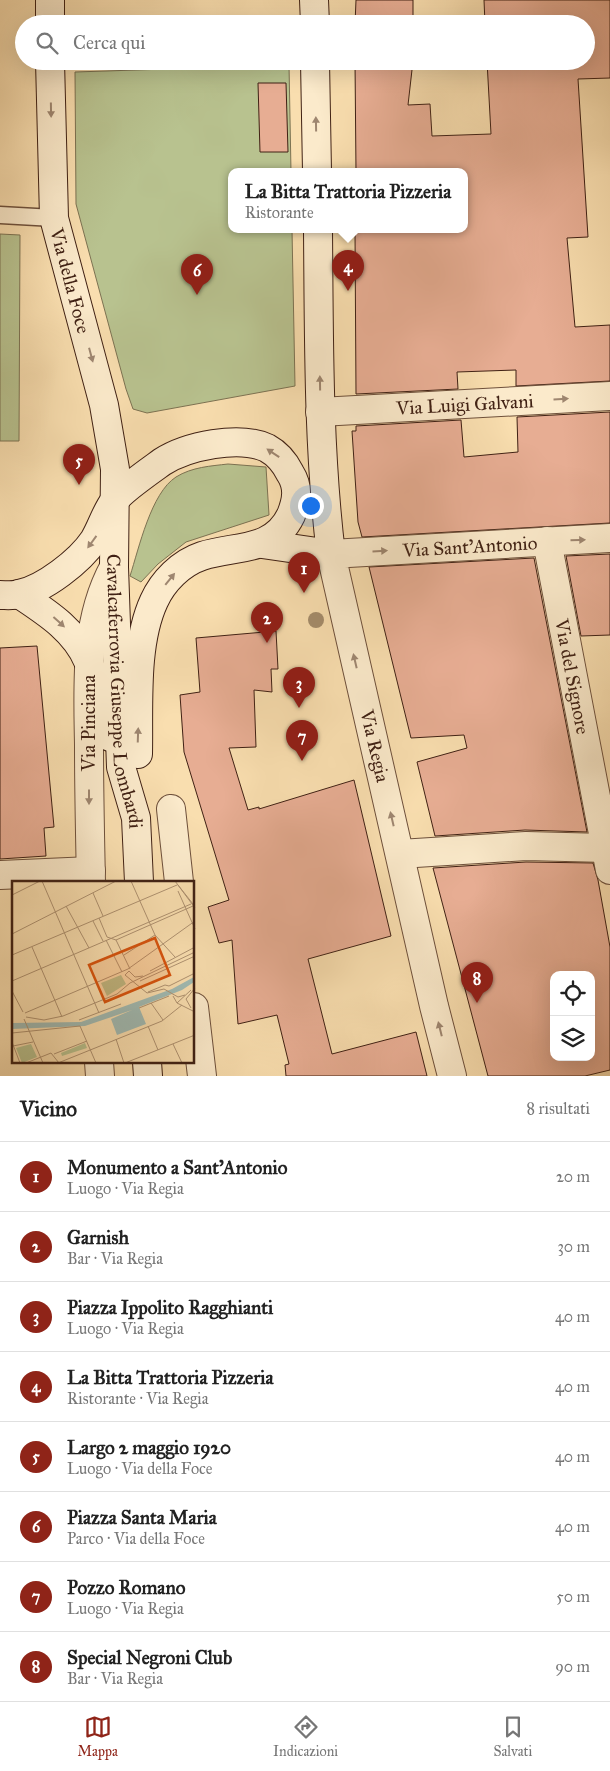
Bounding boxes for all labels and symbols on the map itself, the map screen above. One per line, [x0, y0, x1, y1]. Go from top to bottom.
one-way arrow [47, 102, 55, 118]
one-way arrow [312, 115, 320, 131]
street label: Via della Foce [45, 225, 96, 336]
pin: 4 [332, 250, 364, 291]
pin: 6 [181, 254, 213, 295]
one-way arrow [87, 348, 95, 363]
one-way arrow [316, 375, 324, 391]
street label: Via Luigi Galvani [394, 389, 534, 419]
one-way arrow [554, 394, 570, 402]
pin: 5 [63, 444, 95, 485]
one-way arrow [266, 448, 280, 457]
your location [298, 493, 324, 519]
street label: Via Sant'Antonio [401, 531, 538, 561]
one-way arrow [87, 535, 97, 549]
one-way arrow [571, 535, 587, 543]
one-way arrow [372, 547, 388, 555]
pin: 1 [288, 552, 320, 593]
street label: Cavalcaferrovia Giuseppe Lombardi [102, 554, 148, 829]
one-way arrow [164, 573, 175, 586]
pin: 2 [251, 602, 283, 643]
one-way arrow [52, 616, 64, 628]
street label: Via del Signore [550, 616, 595, 736]
one-way arrow [351, 654, 359, 669]
pin: 3 [283, 667, 315, 708]
street label: Via Pinciana [77, 674, 100, 772]
street label: Via Regia [354, 706, 395, 786]
pin: 7 [286, 720, 318, 761]
one-way arrow [134, 726, 142, 742]
one-way arrow [85, 789, 93, 805]
one-way arrow [388, 812, 396, 827]
inset map [12, 881, 195, 1064]
pin: 8 [461, 962, 493, 1003]
one-way arrow [436, 1021, 444, 1036]

